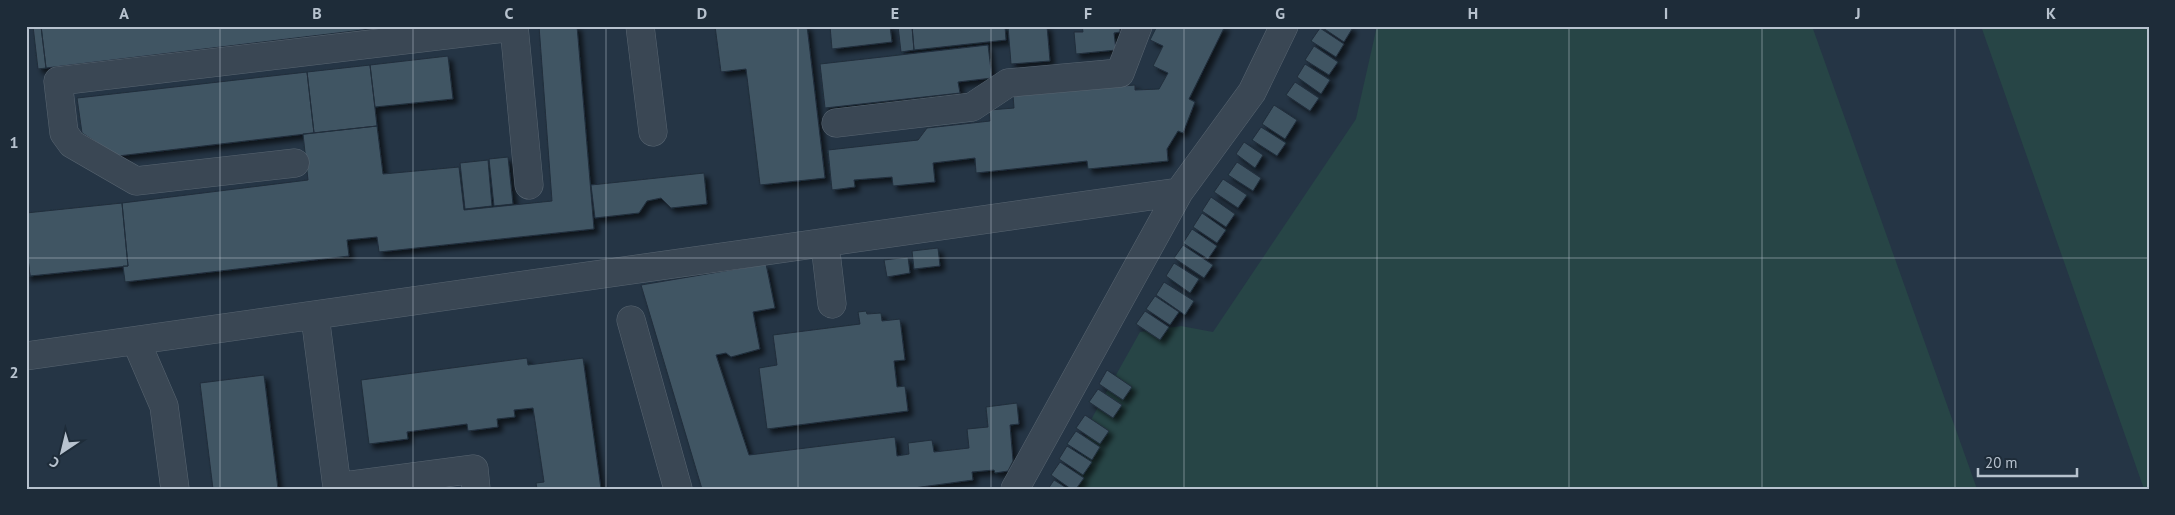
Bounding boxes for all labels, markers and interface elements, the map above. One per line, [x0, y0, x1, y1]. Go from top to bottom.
text: A [119, 3, 129, 23]
text: B [312, 3, 322, 23]
text: C [505, 3, 514, 23]
text: D [697, 3, 707, 23]
text: E [891, 3, 899, 23]
text: F [1084, 3, 1092, 23]
text: G [1275, 3, 1285, 23]
text: H [1468, 3, 1478, 23]
text: I [1664, 3, 1668, 23]
text: J [1854, 3, 1861, 23]
text: K [2046, 3, 2056, 23]
text: 1 [9, 132, 19, 152]
text: 2 [9, 362, 19, 382]
north arrow [38, 428, 88, 478]
scale bar [1978, 445, 2076, 477]
text: С [46, 453, 63, 472]
text: 20 m [1985, 453, 2018, 472]

